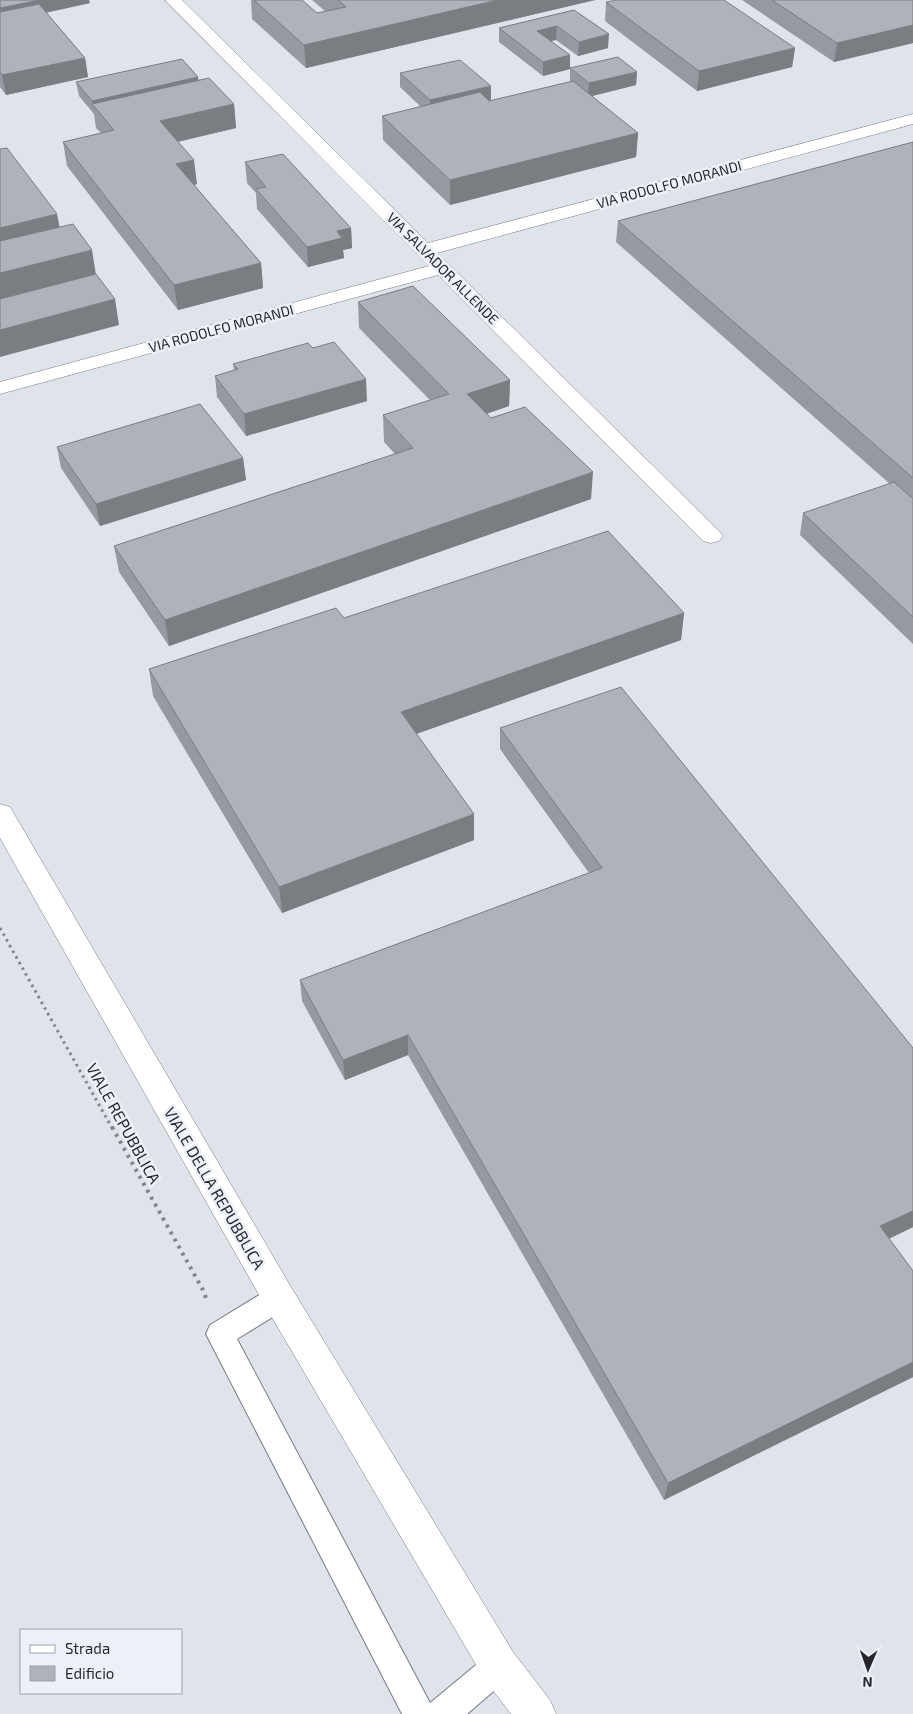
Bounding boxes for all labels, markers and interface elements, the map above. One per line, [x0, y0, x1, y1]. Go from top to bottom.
street label: VIA RODOLFO MORANDI [595, 156, 743, 212]
street label: VIA SALVADOR ALLENDE [384, 209, 503, 328]
street label: VIA RODOLFO MORANDI [147, 300, 295, 356]
street label: VIALE REPUBBLICA [83, 1059, 165, 1187]
street label: VIALE DELLA REPUBBLICA [161, 1104, 269, 1272]
legend [20, 1629, 182, 1694]
text: Strada [65, 1639, 110, 1657]
north arrow [843, 1644, 893, 1694]
text: Edificio [65, 1664, 114, 1682]
text: N [862, 1674, 873, 1691]

